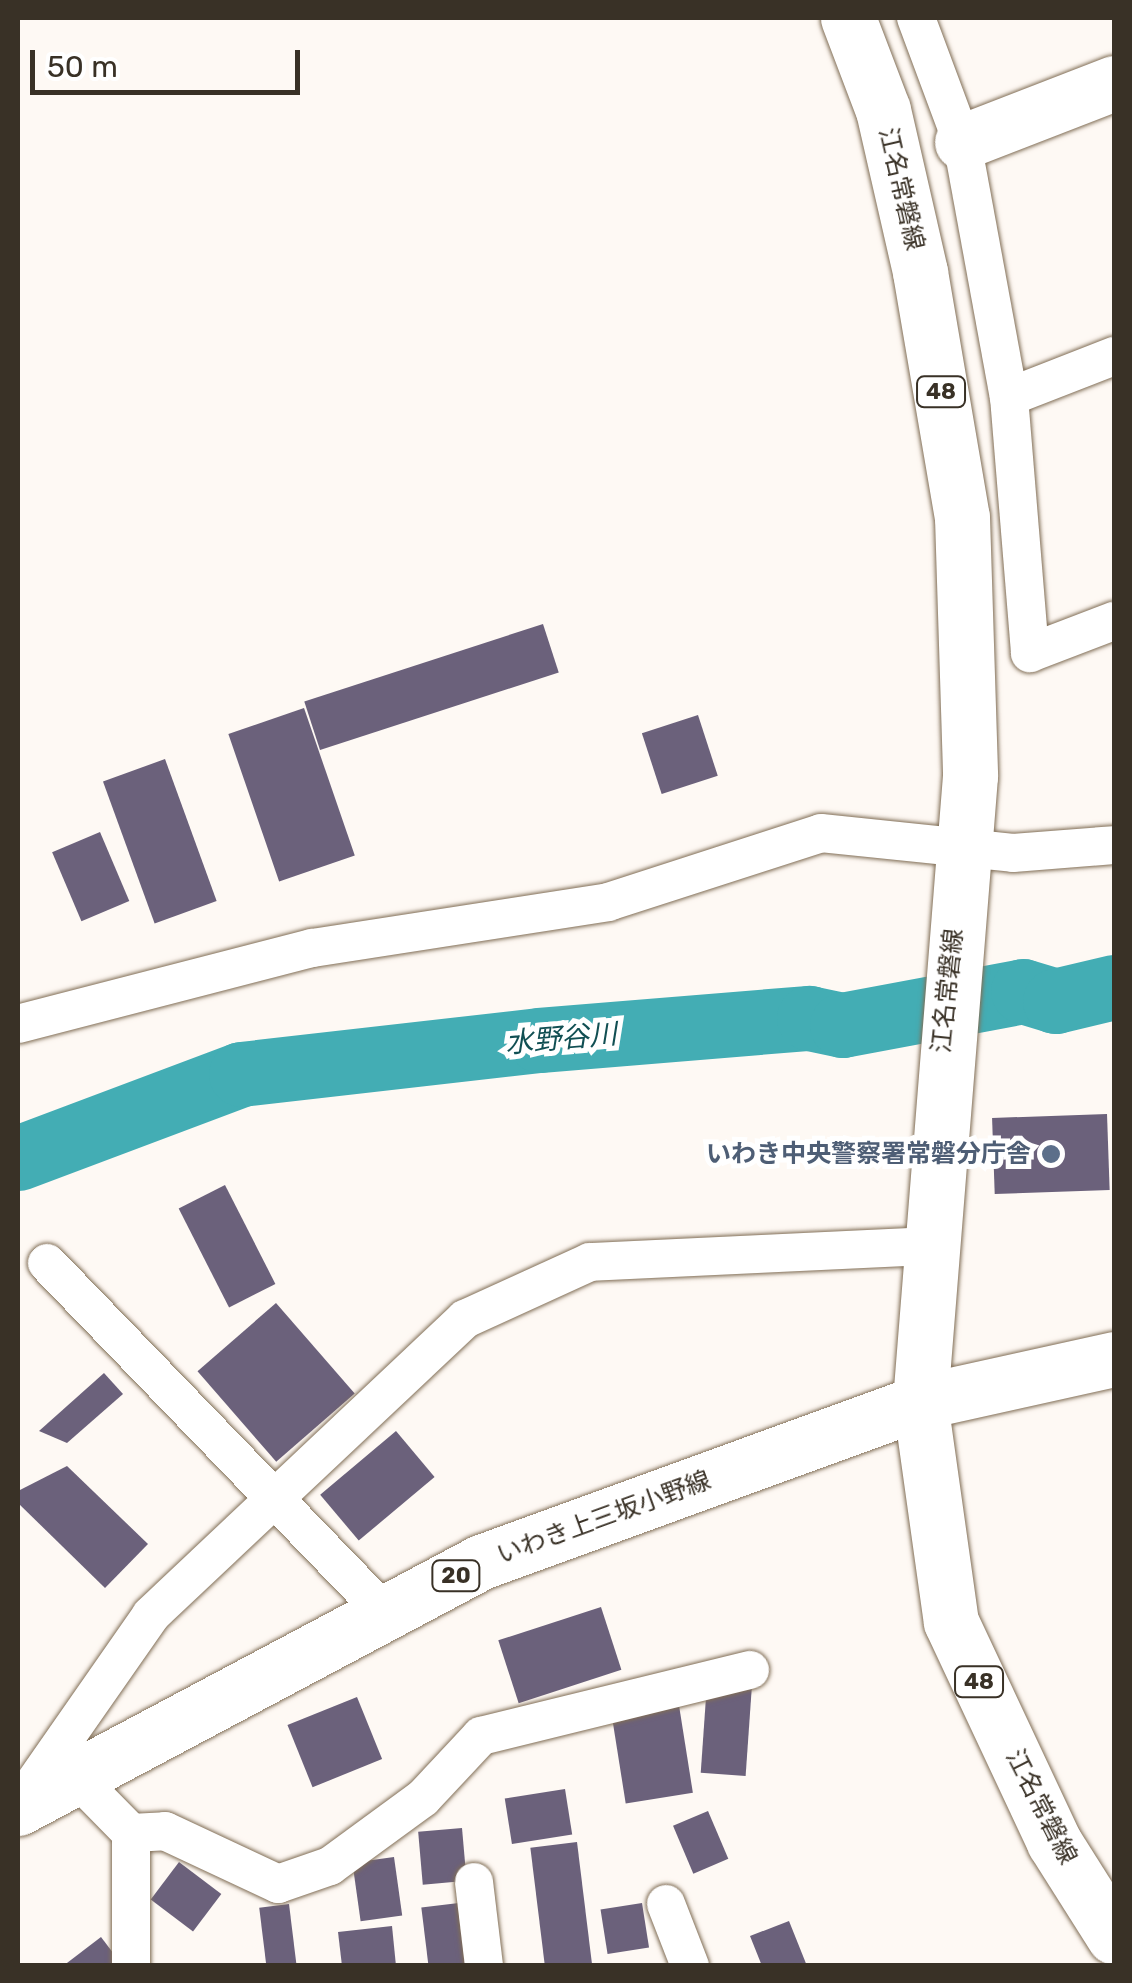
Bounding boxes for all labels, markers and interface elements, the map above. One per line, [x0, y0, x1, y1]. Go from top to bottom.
scale bar [35, 30, 305, 92]
text: 50 m [47, 49, 118, 85]
street label: 江名常磐線 [872, 125, 930, 253]
road number: 48 [916, 375, 966, 409]
street label: 江名常磐線 [927, 927, 969, 1055]
water label: 水野谷川 [504, 1017, 618, 1061]
place label: いわき中央警察署常磐分庁舎 [706, 1139, 1031, 1169]
marker: いわき中央警察署常磐分庁舎 [1040, 1143, 1062, 1165]
street label: いわき上三坂小野線 [493, 1465, 715, 1571]
road number: 20 [431, 1559, 481, 1593]
road number: 48 [954, 1665, 1004, 1699]
street label: 江名常磐線 [999, 1745, 1083, 1869]

